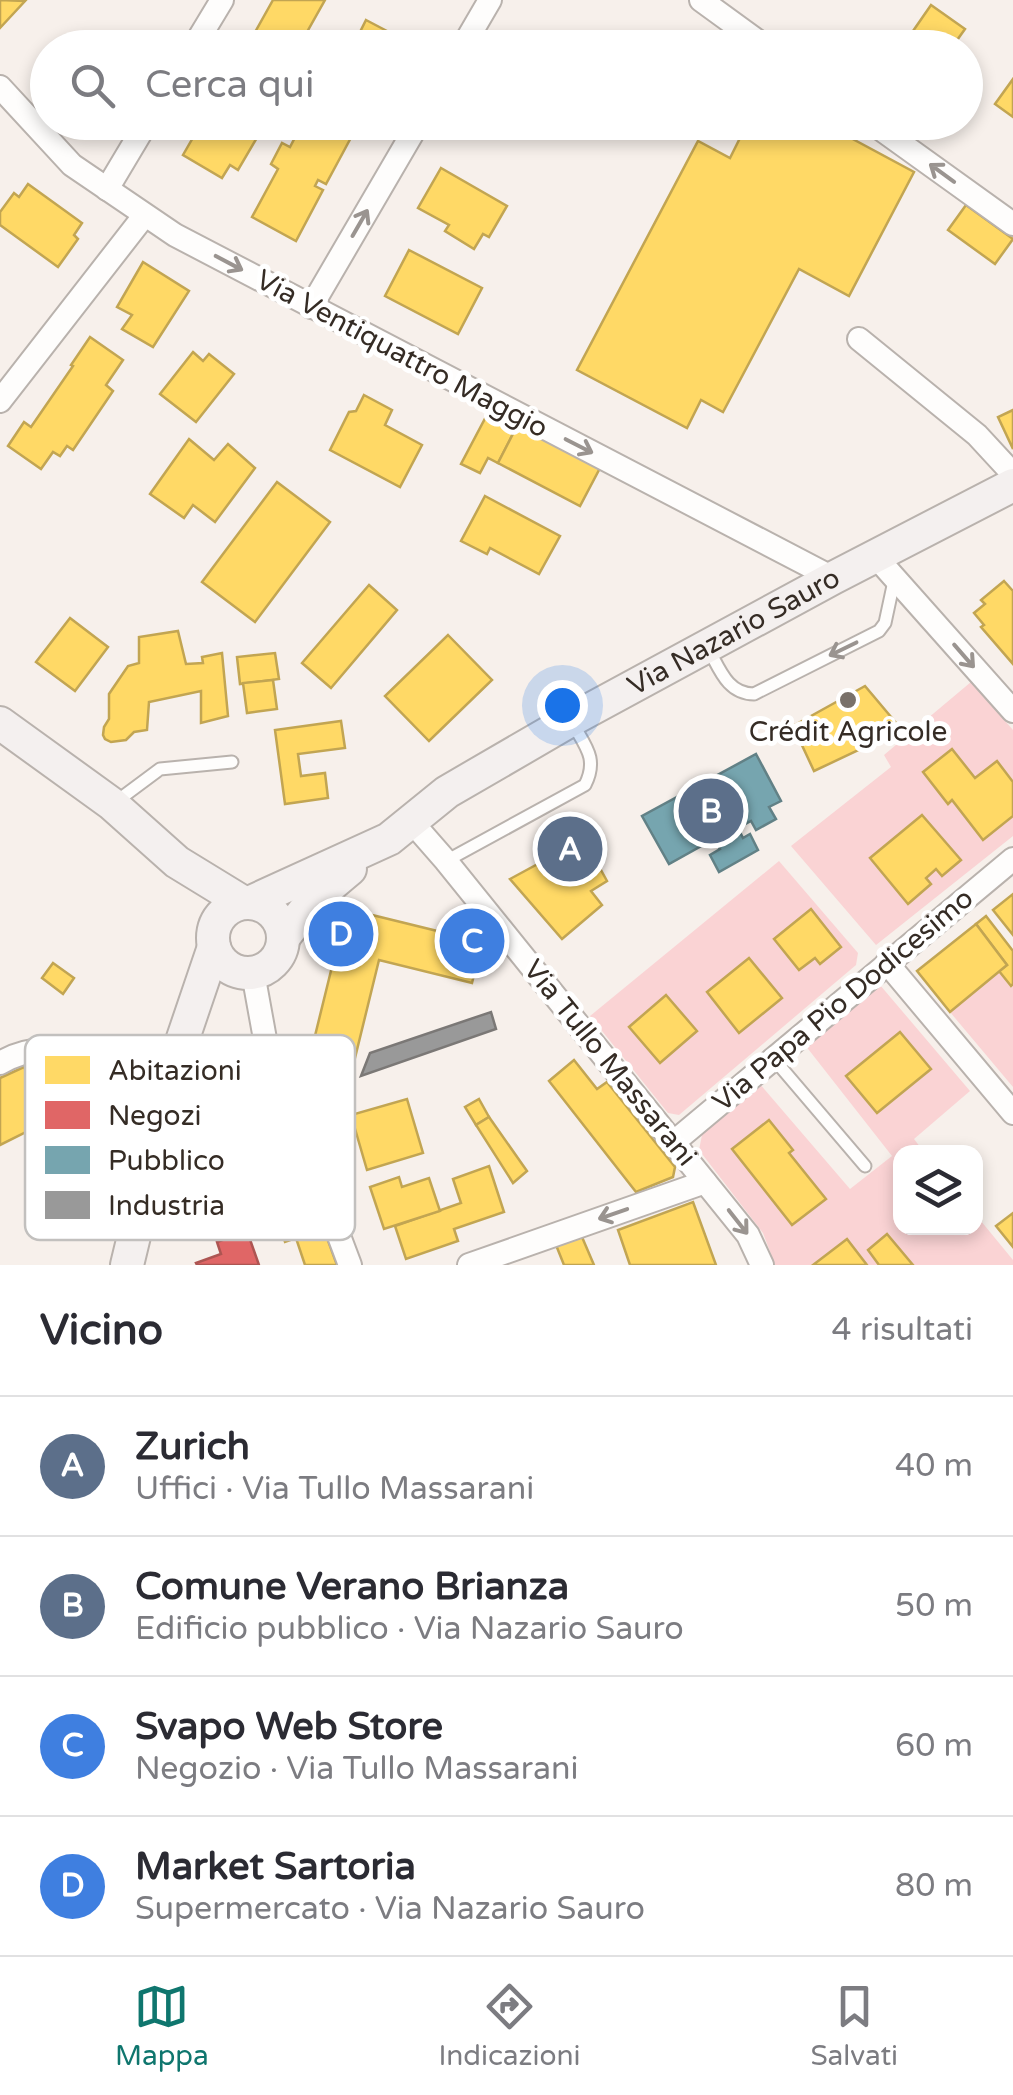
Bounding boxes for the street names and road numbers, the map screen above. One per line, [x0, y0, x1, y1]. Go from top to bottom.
street label: Via Ventiquattro Maggio [250, 263, 554, 445]
street label: Via Nazario Sauro [622, 560, 846, 703]
street label: Via Papa Pio Dodicesimo [706, 881, 980, 1119]
street label: Via Tullo Massarani [516, 953, 704, 1173]

